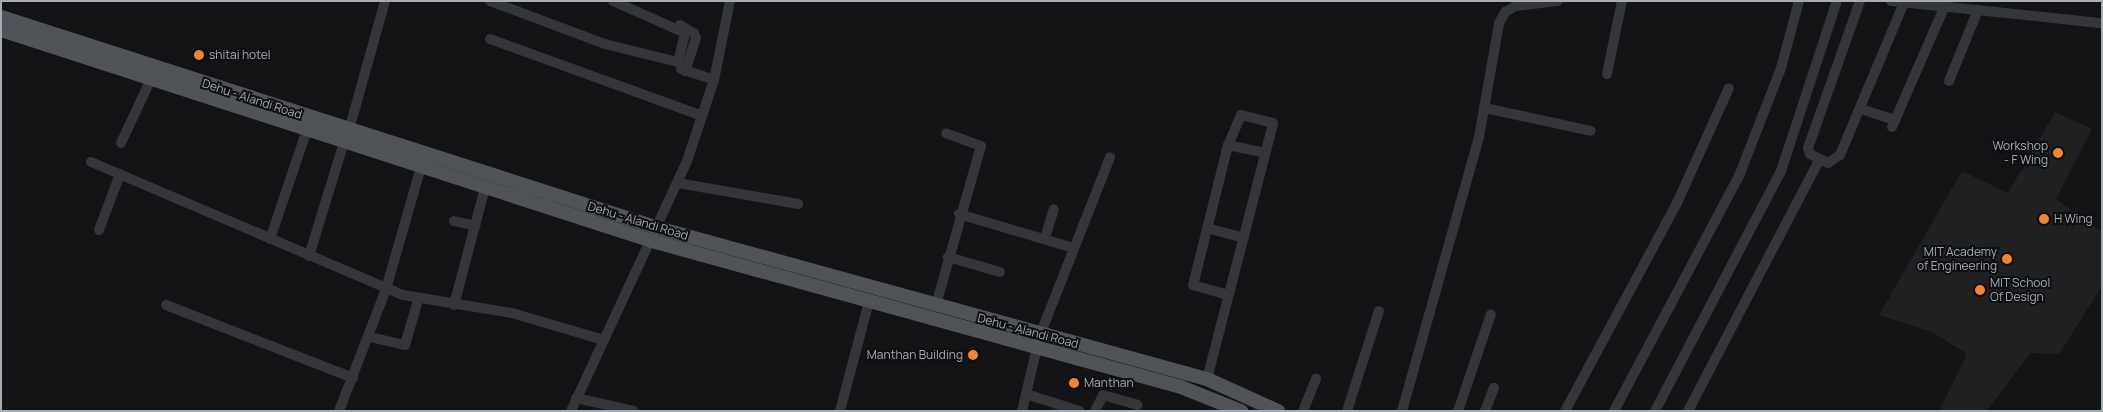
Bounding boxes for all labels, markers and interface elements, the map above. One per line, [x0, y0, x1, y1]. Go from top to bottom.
place label: shitai hotel [209, 48, 271, 62]
marker: shitai hotel [193, 49, 205, 61]
street label: Dehu - Alandi Road [200, 76, 304, 122]
place label: Workshop - F Wing [1993, 139, 2048, 167]
marker: Workshop - F Wing [2052, 147, 2064, 159]
street label: Dehu - Alandi Road [586, 199, 690, 243]
place label: H Wing [2054, 212, 2093, 226]
marker: H Wing [2038, 213, 2050, 225]
place label: MIT Academy of Engineering [1917, 245, 1997, 273]
marker: MIT Academy of Engineering [2001, 253, 2013, 265]
place label: MIT School Of Design [1990, 276, 2051, 304]
marker: MIT School Of Design [1974, 284, 1986, 296]
street label: Dehu - Alandi Road [976, 311, 1080, 351]
place label: Manthan Building [867, 348, 963, 362]
marker: Manthan Building [967, 349, 979, 361]
place label: Manthan [1084, 376, 1134, 390]
marker: Manthan [1068, 377, 1080, 389]

